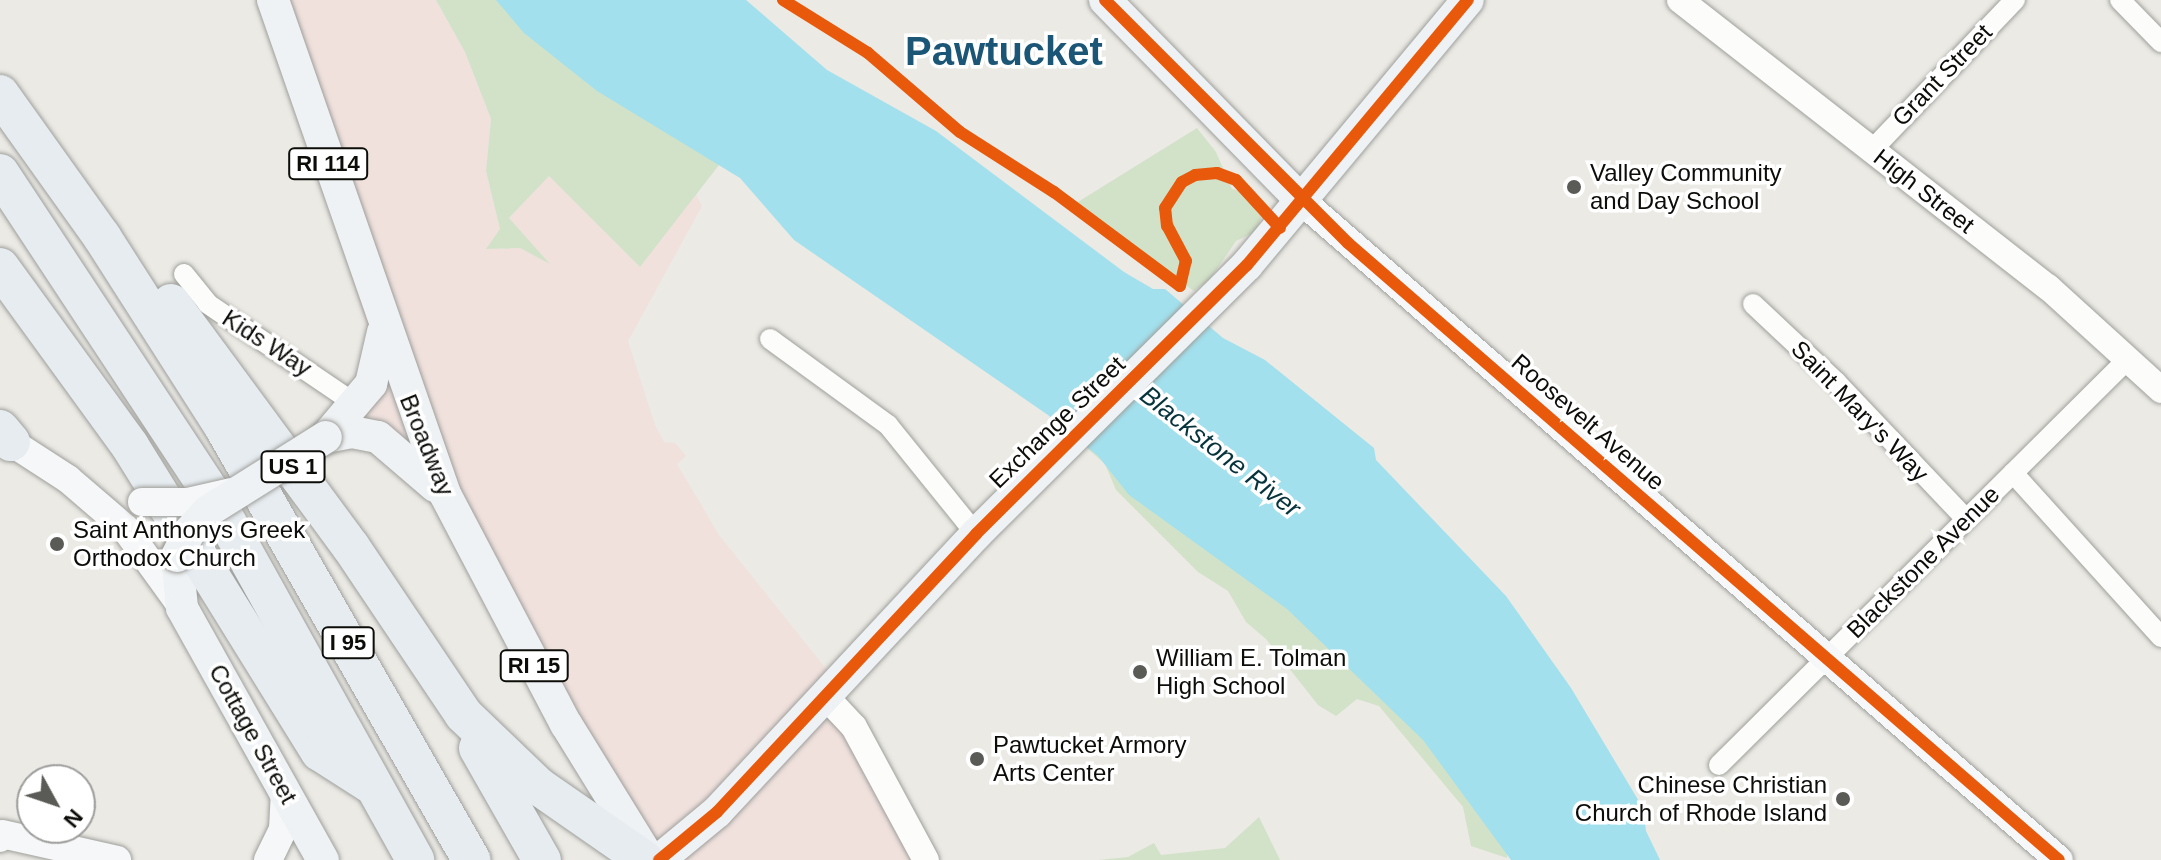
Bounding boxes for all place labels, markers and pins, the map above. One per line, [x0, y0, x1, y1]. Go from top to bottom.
place label: Valley Community and Day School [1590, 159, 1782, 215]
marker: Valley Community and Day School [1565, 178, 1583, 196]
place label: Saint Anthonys Greek Orthodox Church [73, 516, 306, 572]
marker: Saint Anthonys Greek Orthodox Church [48, 535, 66, 553]
place label: William E. Tolman High School [1156, 644, 1347, 700]
marker: William E. Tolman High School [1131, 663, 1149, 681]
place label: Pawtucket Armory Arts Center [993, 731, 1188, 787]
marker: Pawtucket Armory Arts Center [968, 750, 986, 768]
place label: Chinese Christian Church of Rhode Island [1575, 771, 1827, 827]
marker: Chinese Christian Church of Rhode Island [1834, 790, 1852, 808]

